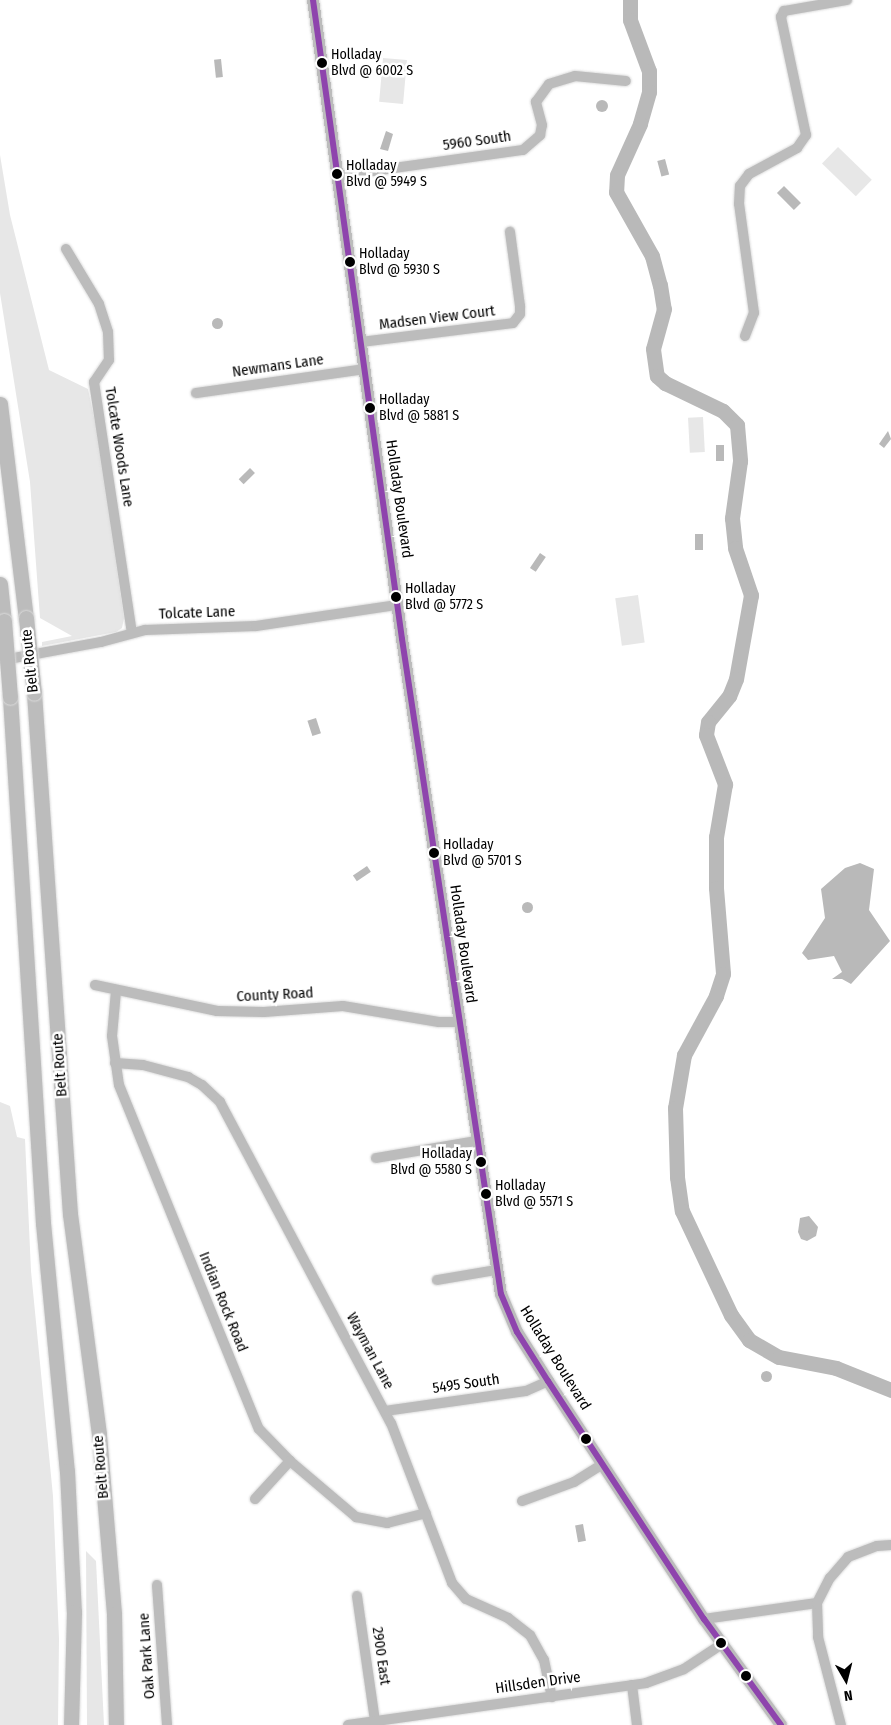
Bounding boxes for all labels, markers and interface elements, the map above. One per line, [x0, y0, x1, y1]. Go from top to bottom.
place label: Holladay Blvd @ 6002 S [331, 47, 413, 80]
marker: Holladay Blvd @ 6002 S [317, 58, 327, 68]
street label: 5960 South [442, 127, 512, 155]
place label: Holladay Blvd @ 5949 S [346, 158, 427, 190]
marker: Holladay Blvd @ 5949 S [332, 169, 342, 179]
place label: Holladay Blvd @ 5930 S [359, 246, 440, 278]
marker: Holladay Blvd @ 5930 S [345, 257, 355, 267]
street label: Madsen View Court [378, 302, 496, 334]
street label: Newmans Lane [231, 351, 325, 381]
street label: Tolcate Woods Lane [101, 386, 137, 508]
place label: Holladay Blvd @ 5881 S [379, 392, 459, 424]
marker: Holladay Blvd @ 5881 S [365, 403, 375, 413]
street label: Holladay Boulevard [382, 439, 416, 559]
place label: Holladay Blvd @ 5772 S [405, 581, 483, 614]
marker: Holladay Blvd @ 5772 S [391, 592, 401, 602]
street label: Tolcate Lane [159, 603, 235, 623]
street label: Belt Route [18, 628, 42, 694]
place label: Holladay Blvd @ 5701 S [443, 837, 522, 870]
marker: Holladay Blvd @ 5701 S [429, 848, 439, 858]
street label: Holladay Boulevard [446, 884, 480, 1004]
street label: County Road [236, 984, 314, 1006]
street label: Belt Route [49, 1033, 71, 1097]
place label: Holladay Blvd @ 5580 S [390, 1146, 472, 1178]
marker: Holladay Blvd @ 5580 S [476, 1157, 486, 1167]
place label: Holladay Blvd @ 5571 S [495, 1178, 573, 1210]
marker: Holladay Blvd @ 5571 S [481, 1189, 491, 1199]
street label: Indian Rock Road [195, 1249, 251, 1355]
street label: Holladay Boulevard [516, 1303, 594, 1413]
street label: Wayman Lane [342, 1310, 398, 1392]
street label: 5495 South [431, 1370, 501, 1398]
street label: Belt Route [89, 1434, 113, 1500]
unlabelled marker [581, 1434, 591, 1444]
street label: Oak Park Lane [135, 1612, 159, 1700]
street label: 2900 East [368, 1626, 394, 1686]
unlabelled marker [716, 1638, 726, 1648]
north arrow [821, 1655, 871, 1705]
street label: Hillsden Drive [494, 1668, 582, 1698]
unlabelled marker [741, 1671, 751, 1681]
text: N [843, 1686, 854, 1704]

